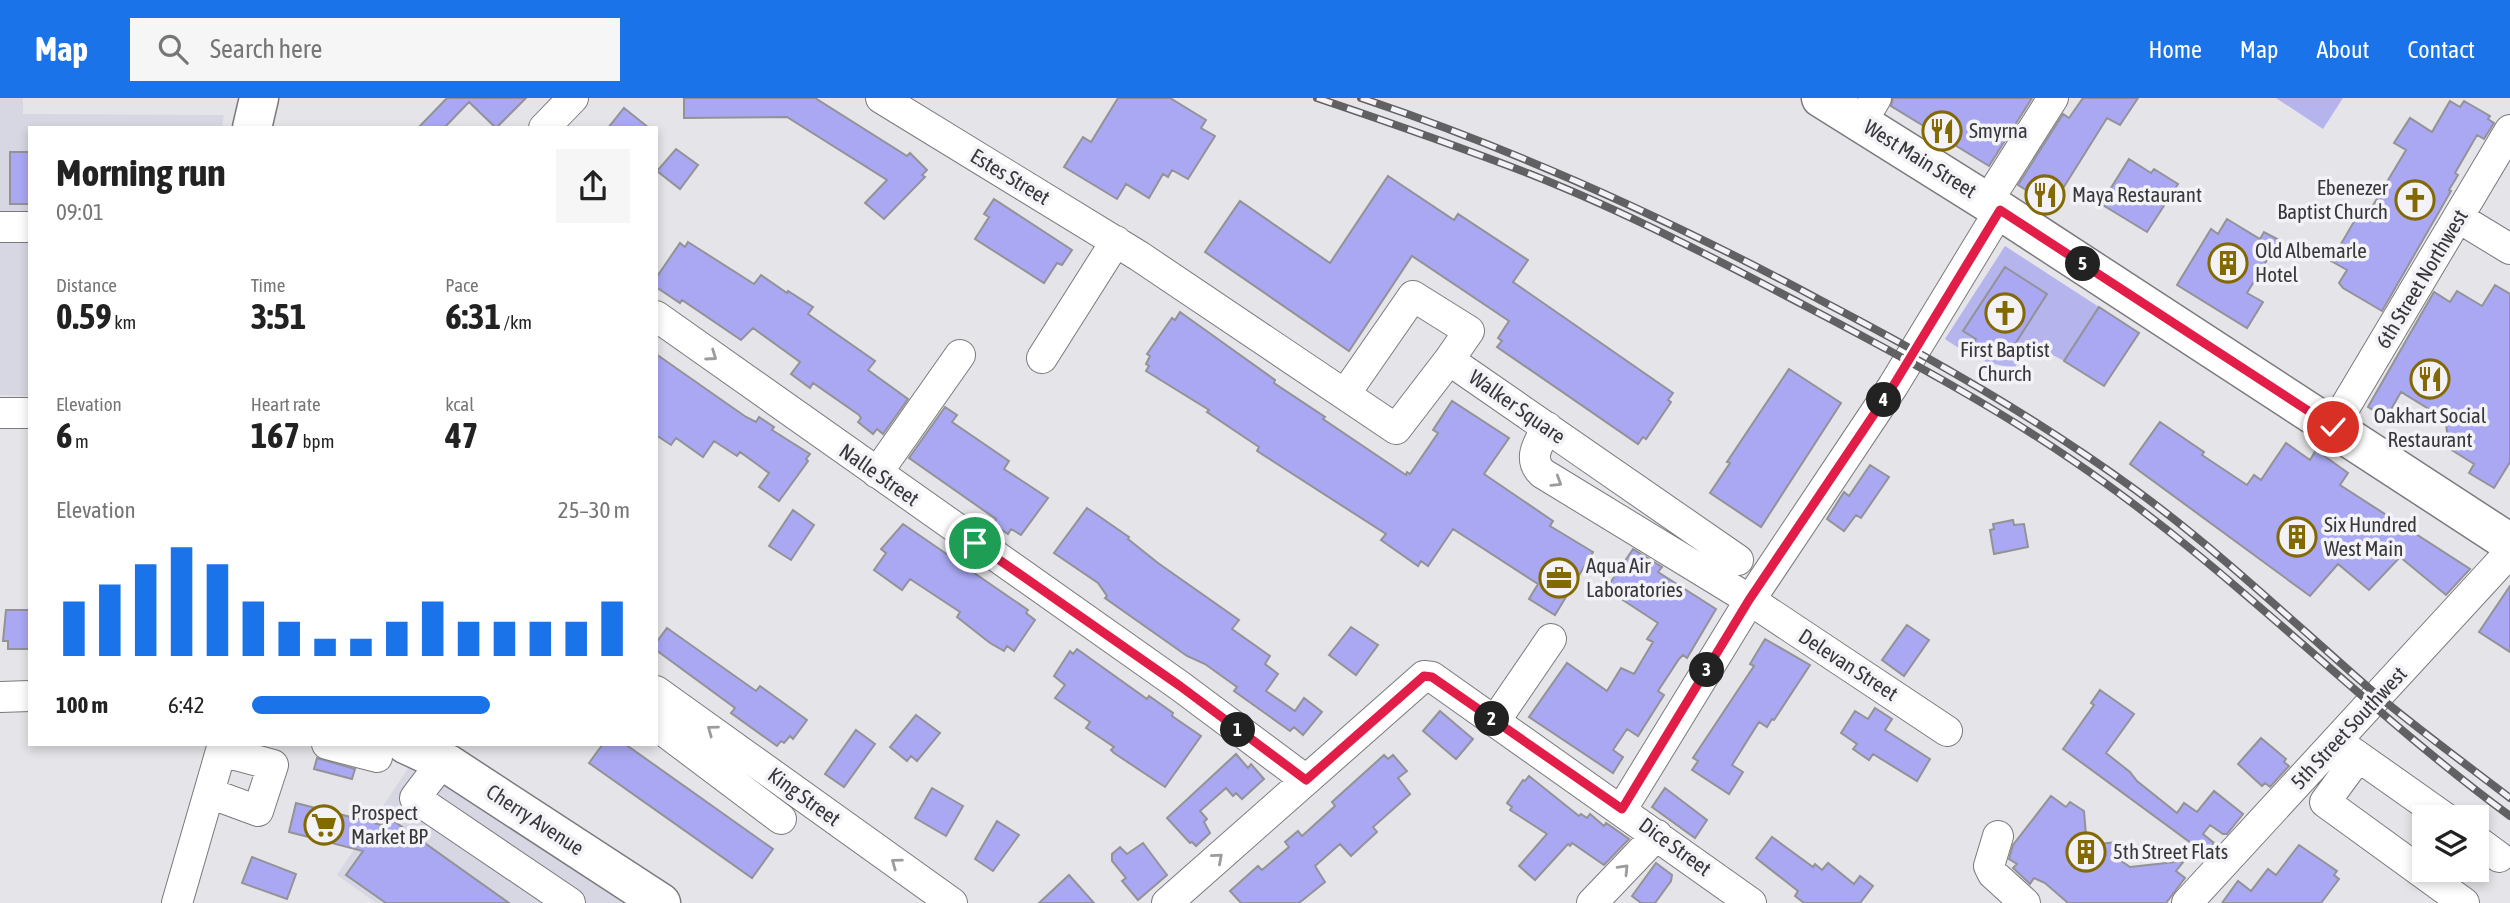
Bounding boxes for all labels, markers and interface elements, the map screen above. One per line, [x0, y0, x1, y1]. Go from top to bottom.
search box [130, 18, 620, 81]
text: Map [35, 30, 88, 68]
icon: search [154, 30, 192, 68]
text: Search here [210, 34, 322, 64]
text: Home [2148, 36, 2202, 63]
text: Map [2240, 36, 2278, 63]
text: About [2316, 36, 2369, 63]
text: Contact [2407, 36, 2475, 63]
restaurant icon: Smyrna [1921, 110, 1963, 152]
street label: West Main Street [1860, 114, 1981, 202]
place label: Smyrna [1969, 118, 2028, 142]
street label: Estes Street [967, 143, 1054, 209]
button: share [556, 149, 630, 223]
text: Morning run [56, 151, 226, 194]
restaurant icon: Maya Restaurant [2024, 174, 2066, 216]
place label: Ebenezer Baptist Church [2277, 175, 2389, 223]
church icon: Ebenezer Baptist Church [2394, 179, 2436, 221]
place label: Maya Restaurant [2072, 182, 2202, 206]
text: 09:01 [56, 199, 104, 225]
street label: 6th Street Northwest [2370, 205, 2472, 352]
place label: Old Albemarle Hotel [2255, 238, 2367, 286]
building icon: Old Albemarle Hotel [2207, 242, 2249, 284]
pin: 5 [2066, 246, 2100, 282]
text: 5 [2078, 252, 2087, 274]
text: Distance [56, 274, 117, 296]
text: Time [251, 274, 285, 296]
text: Pace [445, 274, 479, 296]
church icon: First Baptist Church [1984, 292, 2026, 334]
text: 0.59 [56, 296, 112, 336]
text: 3:51 [251, 296, 306, 336]
text: 6:31 [445, 296, 501, 336]
text: km [112, 311, 136, 333]
text: /km [501, 311, 532, 333]
place label: First Baptist Church [1960, 337, 2050, 385]
one-way arrow [704, 348, 717, 360]
restaurant icon: Oakhart Social Restaurant [2409, 358, 2451, 400]
street label: Walker Square [1465, 364, 1570, 448]
pin: 4 [1867, 382, 1902, 418]
text: 4 [1879, 388, 1888, 410]
text: Elevation [56, 393, 122, 415]
text: Heart rate [251, 393, 321, 415]
text: kcal [445, 393, 474, 415]
pin [2303, 397, 2363, 457]
place label: Oakhart Social Restaurant [2374, 403, 2487, 451]
icon: check [2314, 408, 2352, 446]
text: 6 [56, 415, 72, 455]
text: 167 [251, 415, 300, 455]
text: 47 [445, 415, 478, 455]
text: m [72, 430, 89, 452]
text: bpm [300, 430, 334, 452]
street label: Nalle Street [835, 438, 924, 510]
one-way arrow [1549, 473, 1562, 486]
text: Elevation [56, 497, 136, 523]
text: 25–30 m [558, 497, 630, 523]
place label: Six Hundred West Main [2324, 512, 2417, 560]
pin [945, 513, 1005, 573]
building icon: Six Hundred West Main [2276, 516, 2318, 558]
icon: arrive [956, 524, 994, 562]
place label: Aqua Air Laboratories [1586, 553, 1683, 601]
office icon: Aqua Air Laboratories [1538, 557, 1580, 599]
street label: Delevan Street [1794, 623, 1903, 705]
pin: 3 [1690, 652, 1724, 688]
text: 3 [1702, 658, 1711, 680]
street label: 5th Street Southwest [2286, 661, 2411, 793]
text: 100 m [56, 692, 108, 718]
text: 6:42 [168, 692, 205, 718]
pin: 2 [1474, 702, 1510, 736]
text: 2 [1487, 707, 1496, 729]
pin: 1 [1220, 712, 1256, 748]
text: 1 [1233, 718, 1242, 740]
one-way arrow [707, 726, 720, 738]
street label: King Street [764, 762, 845, 830]
street label: Cherry Avenue [482, 779, 589, 860]
place label: Prospect Market BP [351, 800, 429, 848]
supermarket icon: Prospect Market BP [303, 804, 345, 846]
map controls [2412, 805, 2489, 882]
button: layers [2412, 805, 2489, 882]
street label: Dice Street [1635, 812, 1716, 880]
building icon: 5th Street Flats [2065, 831, 2107, 873]
place label: 5th Street Flats [2113, 839, 2228, 863]
one-way arrow [1210, 854, 1223, 866]
one-way arrow [891, 859, 904, 871]
one-way arrow [1616, 864, 1629, 877]

